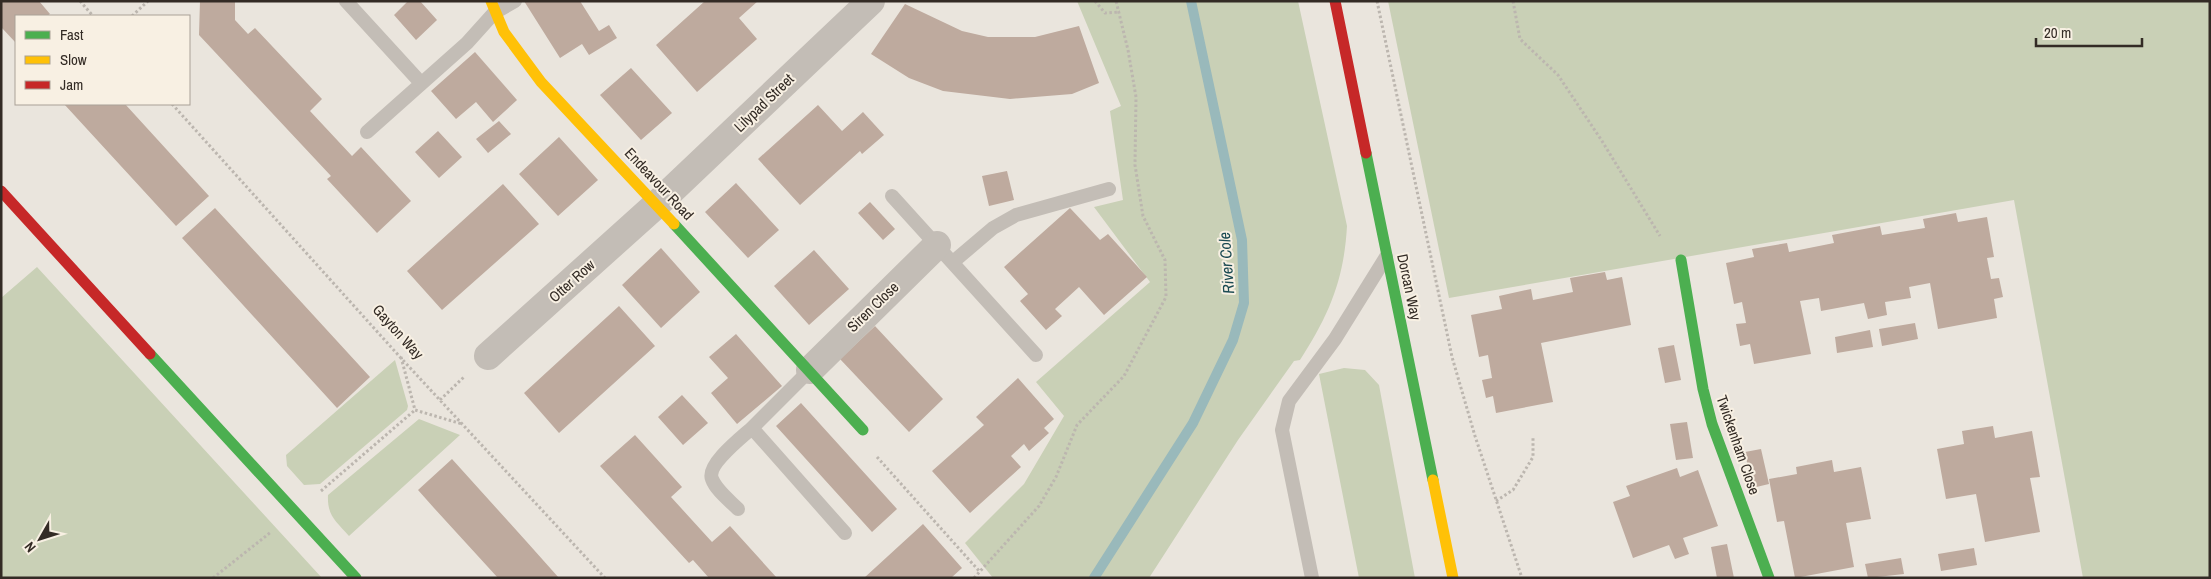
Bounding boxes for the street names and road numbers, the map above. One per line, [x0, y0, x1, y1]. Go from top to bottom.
street label: Lilypad Street [729, 68, 799, 137]
street label: Endeavour Road [620, 143, 699, 225]
street label: Dorcan Way [1392, 252, 1427, 323]
street label: Otter Row [544, 254, 599, 307]
street label: Siren Close [842, 277, 903, 337]
street label: Gayton Way [368, 300, 429, 364]
street label: Twickenham Close [1712, 392, 1765, 498]

